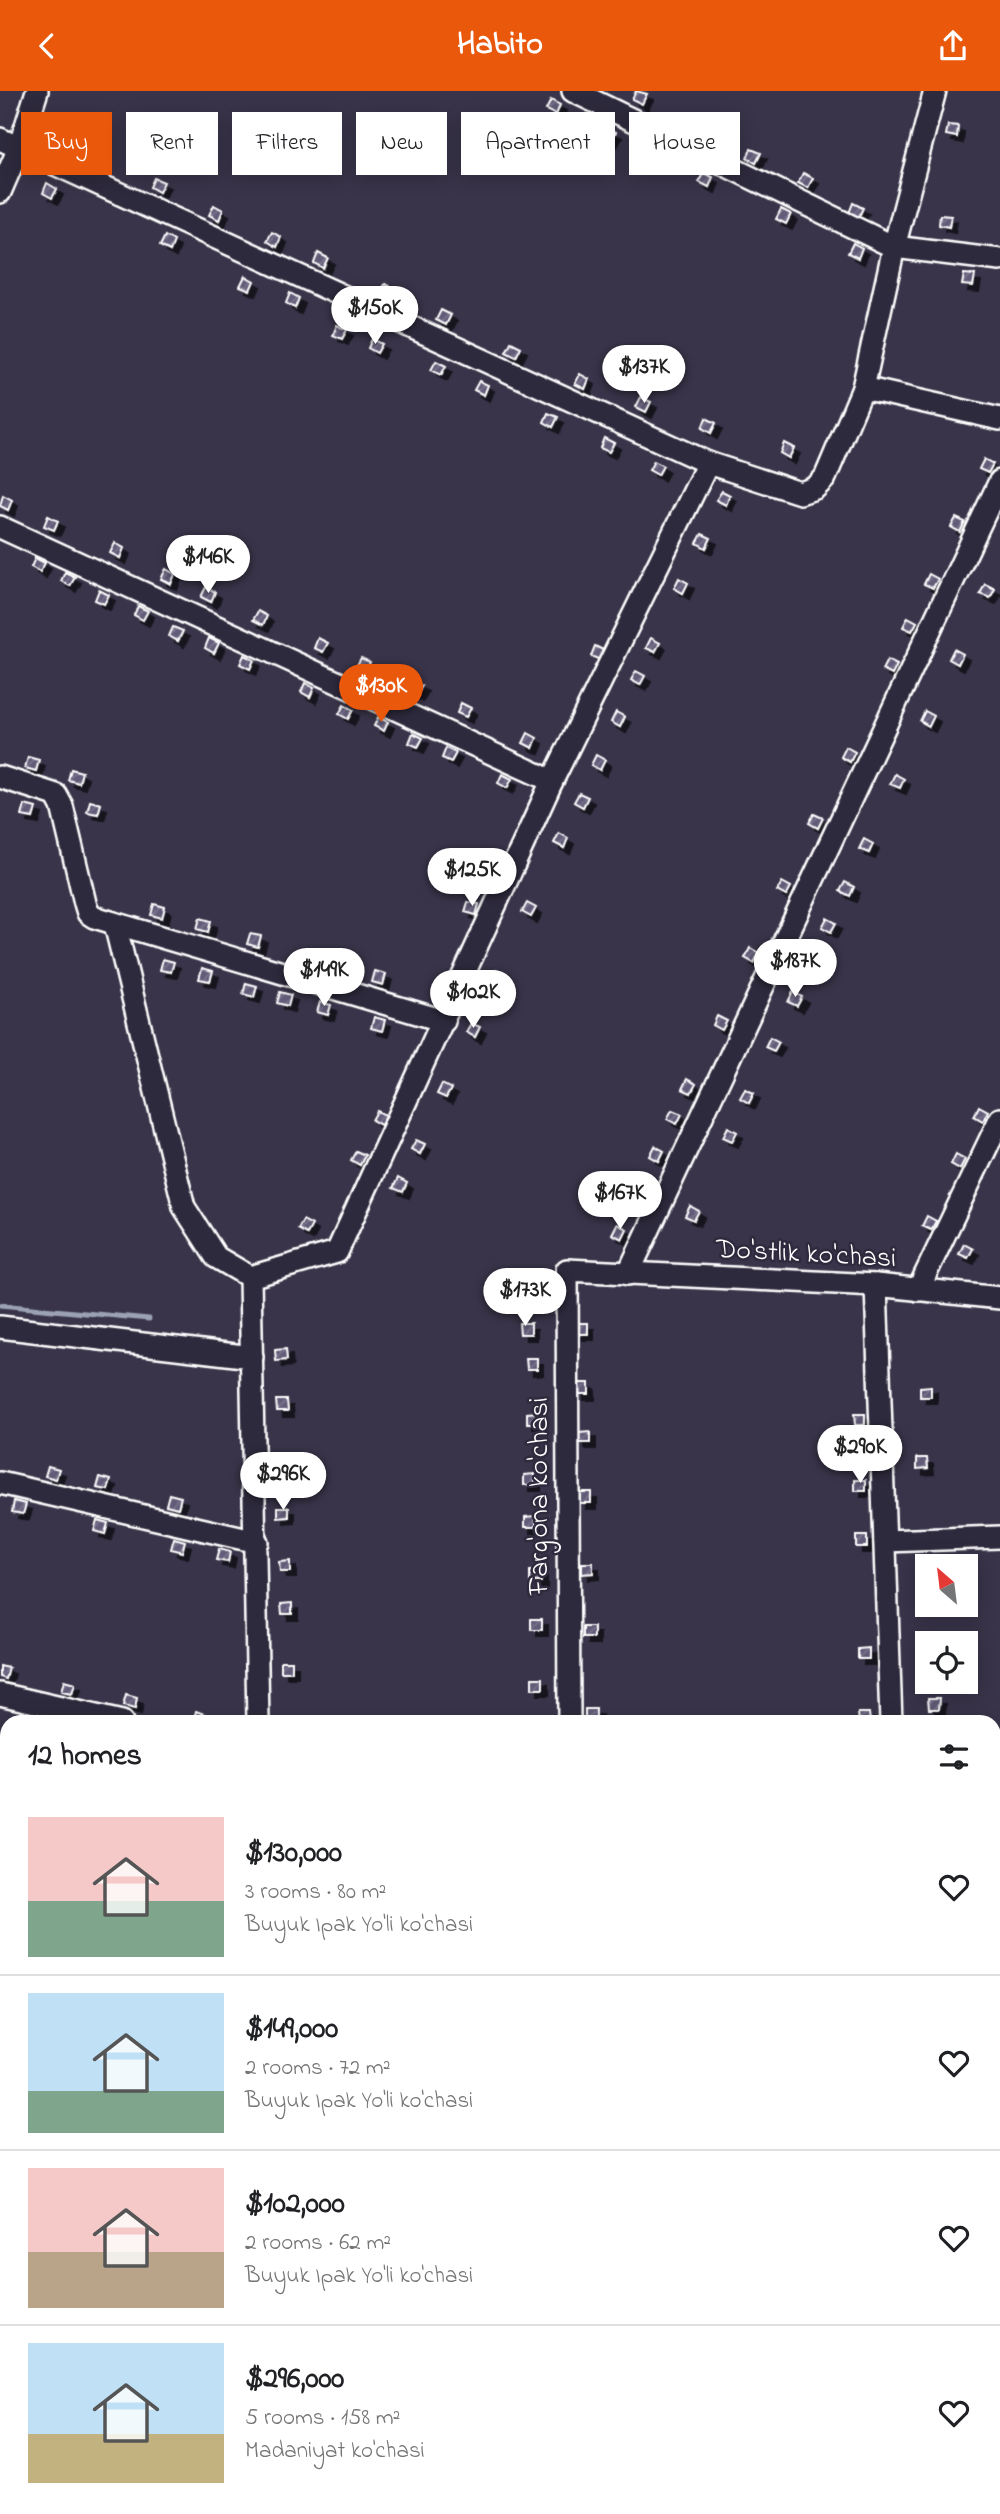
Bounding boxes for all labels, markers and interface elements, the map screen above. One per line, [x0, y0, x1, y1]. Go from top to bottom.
text: Habito [457, 22, 543, 69]
icon: back [28, 27, 66, 65]
icon: share [934, 27, 972, 65]
chip: Buy [21, 112, 112, 175]
chip: Rent [126, 112, 218, 175]
chip: Filters [232, 112, 342, 175]
chip: New [356, 112, 447, 175]
chip: Apartment [461, 112, 615, 175]
chip: House [629, 112, 740, 175]
pin: $150K [326, 287, 424, 346]
text: $150K [347, 292, 403, 325]
pin: $137K [595, 345, 693, 405]
text: $137K [618, 351, 670, 384]
pin: $146K [159, 535, 257, 595]
text: $146K [182, 541, 234, 574]
pin: $130K [332, 665, 430, 724]
text: $130K [355, 670, 407, 703]
pin: $125K [423, 849, 521, 908]
text: $125K [444, 854, 500, 887]
pin: $187K [746, 939, 844, 999]
text: $187K [770, 945, 820, 978]
pin: $149K [275, 949, 373, 1008]
text: $149K [300, 954, 348, 987]
pin: $102K [424, 971, 522, 1030]
text: $102K [446, 976, 500, 1009]
pin: $167K [571, 1171, 669, 1231]
text: $167K [594, 1177, 646, 1210]
street label: Do'stlik ko'chasi [714, 1230, 897, 1280]
pin: $173K [476, 1269, 574, 1328]
text: $173K [499, 1274, 551, 1307]
street label: Farg'ona ko'chasi [520, 1397, 561, 1596]
pin: $290K [811, 1425, 909, 1485]
text: $290K [833, 1431, 887, 1464]
pin: $296K [234, 1453, 332, 1512]
text: $296K [256, 1458, 310, 1491]
north arrow [915, 1554, 978, 1617]
map controls [915, 1554, 978, 1694]
button: locate [915, 1631, 978, 1694]
text: 12 homes [28, 1735, 142, 1779]
icon: filters [935, 1738, 973, 1776]
text: $130,000 [245, 1832, 342, 1876]
icon: home [84, 1845, 168, 1929]
icon: heart [935, 1868, 973, 1906]
text: 3 rooms · 80 m² [245, 1876, 386, 1909]
text: Buyuk Ipak Yo'li ko'chasi [245, 1909, 473, 1942]
text: $149,000 [245, 2008, 338, 2052]
icon: home [84, 2021, 168, 2105]
icon: heart [935, 2044, 973, 2082]
text: 2 rooms · 72 m² [245, 2052, 391, 2085]
text: Buyuk Ipak Yo'li ko'chasi [245, 2085, 473, 2118]
text: $102,000 [245, 2183, 345, 2227]
icon: home [84, 2196, 168, 2280]
icon: heart [935, 2219, 973, 2257]
text: 2 rooms · 62 m² [245, 2227, 391, 2260]
text: Buyuk Ipak Yo'li ko'chasi [245, 2260, 473, 2293]
text: $296,000 [245, 2358, 344, 2402]
icon: home [84, 2371, 168, 2455]
icon: heart [935, 2394, 973, 2432]
text: 5 rooms · 158 m² [245, 2402, 400, 2435]
text: Madaniyat ko'chasi [245, 2435, 425, 2468]

